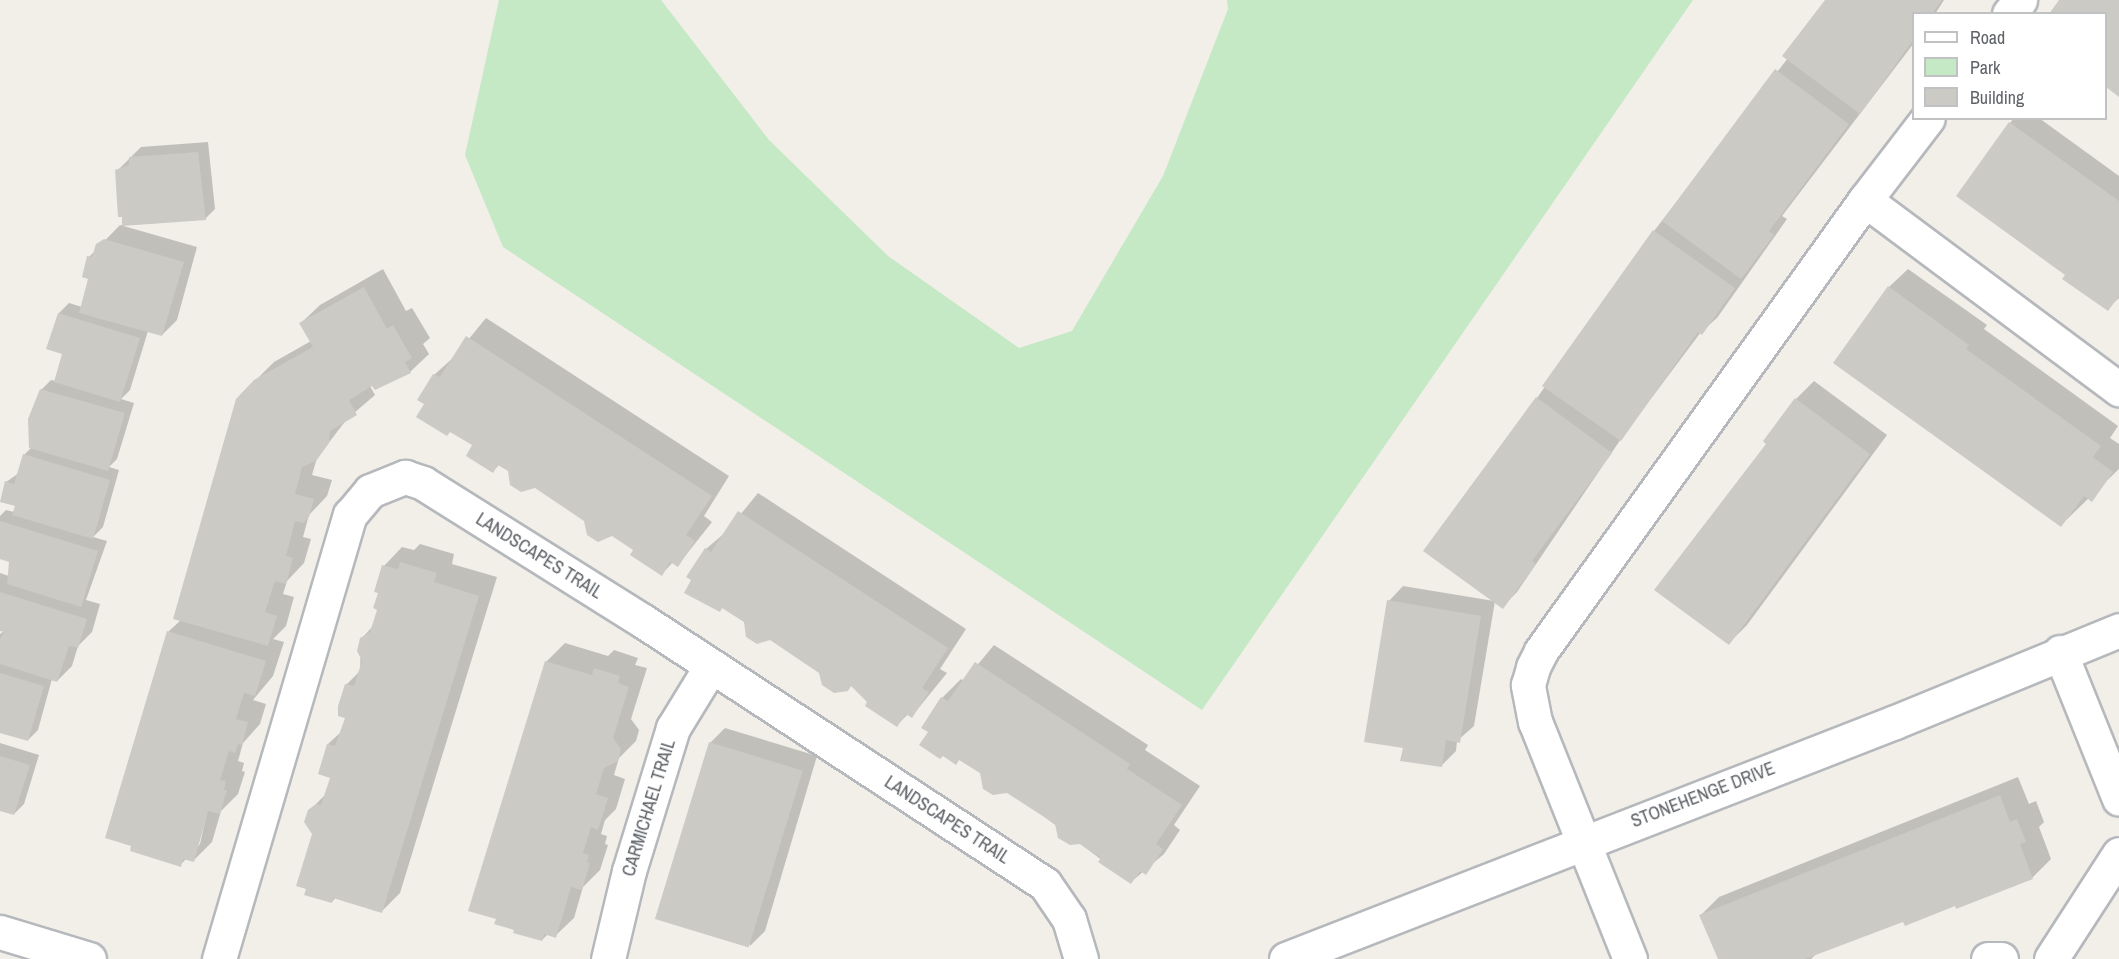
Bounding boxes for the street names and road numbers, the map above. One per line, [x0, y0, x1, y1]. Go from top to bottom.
street label: LANDSCAPES TRAIL [472, 508, 606, 604]
street label: CARMICHAEL TRAIL [618, 737, 680, 879]
street label: STONEHENGE DRIVE [1628, 758, 1778, 832]
street label: LANDSCAPES TRAIL [880, 771, 1014, 869]

